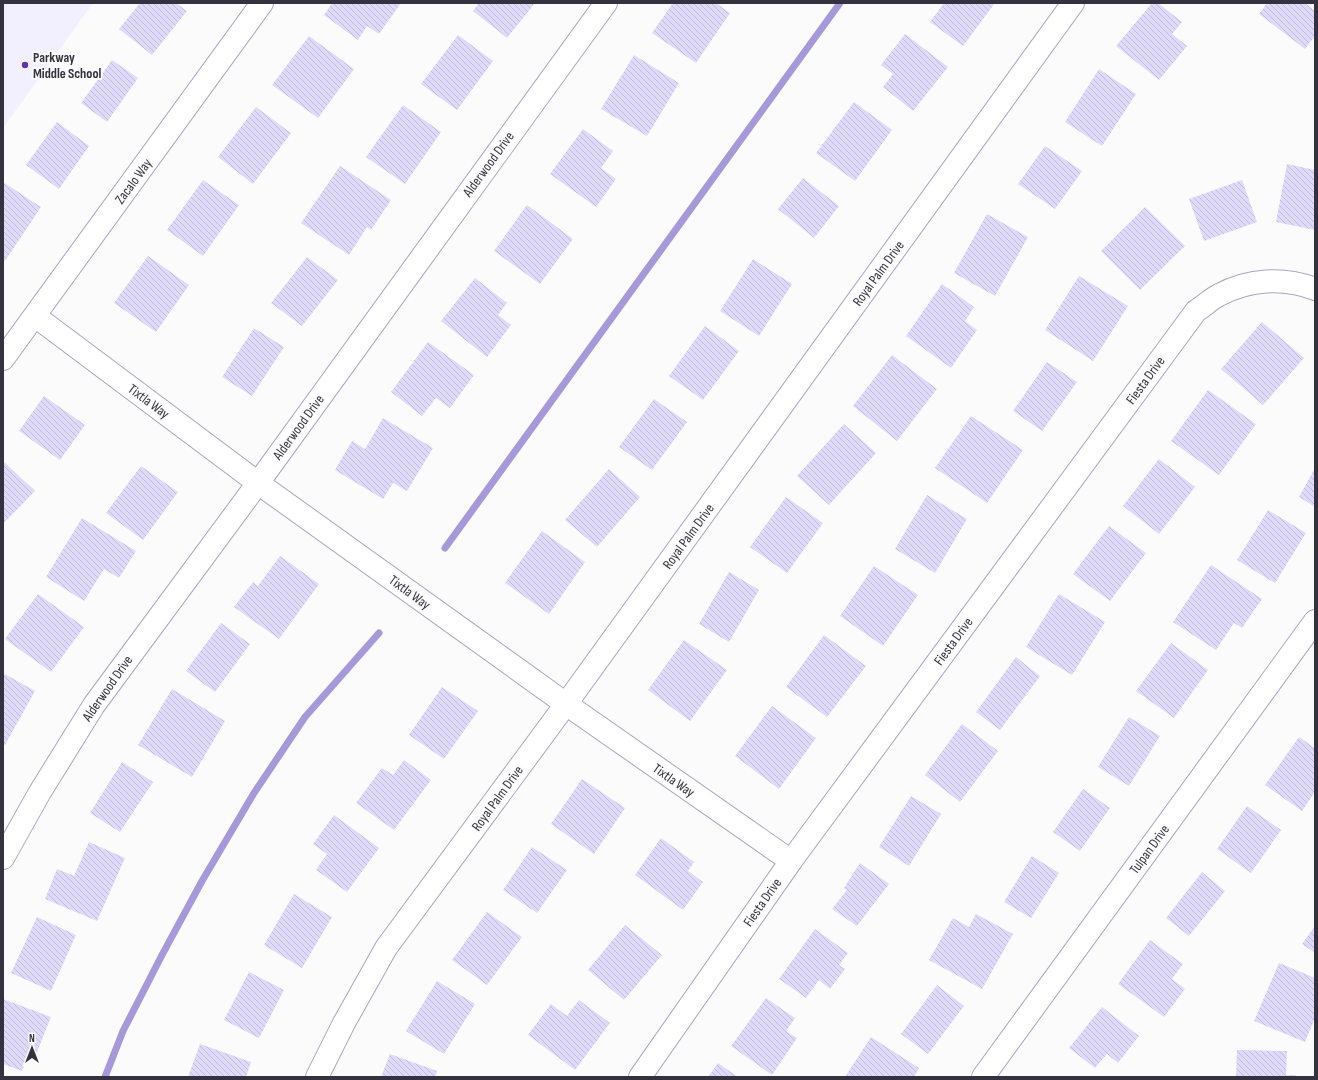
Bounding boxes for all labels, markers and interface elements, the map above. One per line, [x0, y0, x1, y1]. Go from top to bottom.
place label: Parkway Middle School [33, 49, 102, 82]
marker: Parkway Middle School [20, 60, 30, 70]
street label: Alderwood Drive [458, 128, 518, 201]
street label: Zacalo Way [111, 155, 156, 207]
street label: Royal Palm Drive [849, 237, 908, 309]
street label: Fiesta Drive [1122, 353, 1168, 408]
street label: Tixtla Way [125, 380, 173, 423]
street label: Alderwood Drive [268, 391, 328, 464]
street label: Royal Palm Drive [659, 500, 718, 572]
street label: Tixtla Way [386, 572, 434, 614]
street label: Fiesta Drive [930, 614, 976, 669]
street label: Alderwood Drive [78, 652, 136, 725]
street label: Tixtla Way [649, 760, 698, 801]
street label: Royal Palm Drive [468, 762, 527, 834]
street label: Tulpan Drive [1126, 821, 1173, 877]
street label: Fiesta Drive [740, 875, 785, 930]
north arrow [12, 1028, 52, 1068]
text: N [29, 1032, 35, 1045]

